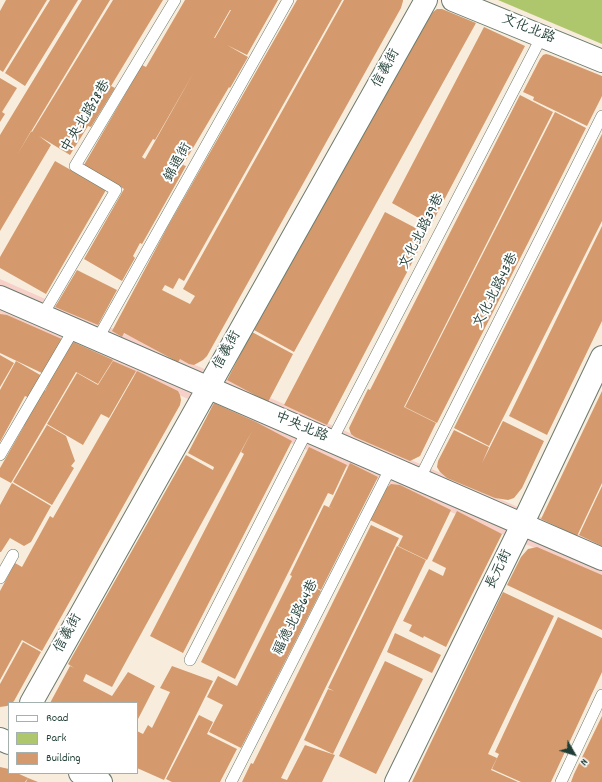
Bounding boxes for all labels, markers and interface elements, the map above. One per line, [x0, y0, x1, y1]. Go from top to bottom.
street label: 文化北路 [499, 12, 557, 48]
street label: 信義街 [369, 47, 405, 91]
street label: 中央北路28巷 [59, 78, 115, 156]
street label: 錦通街 [161, 141, 197, 185]
street label: 文化北路39巷 [397, 191, 449, 273]
street label: 文化北路43巷 [471, 251, 523, 331]
street label: 信義街 [210, 329, 246, 373]
street label: 中央北路 [272, 409, 330, 447]
street label: 長元街 [483, 547, 517, 593]
street label: 福德北路64巷 [271, 577, 323, 659]
street label: 信義街 [51, 612, 87, 656]
legend [8, 702, 138, 774]
text: Road [46, 710, 68, 727]
text: Park [46, 730, 66, 747]
north arrow [554, 734, 594, 774]
text: Building [46, 750, 81, 767]
text: N [575, 754, 591, 769]

